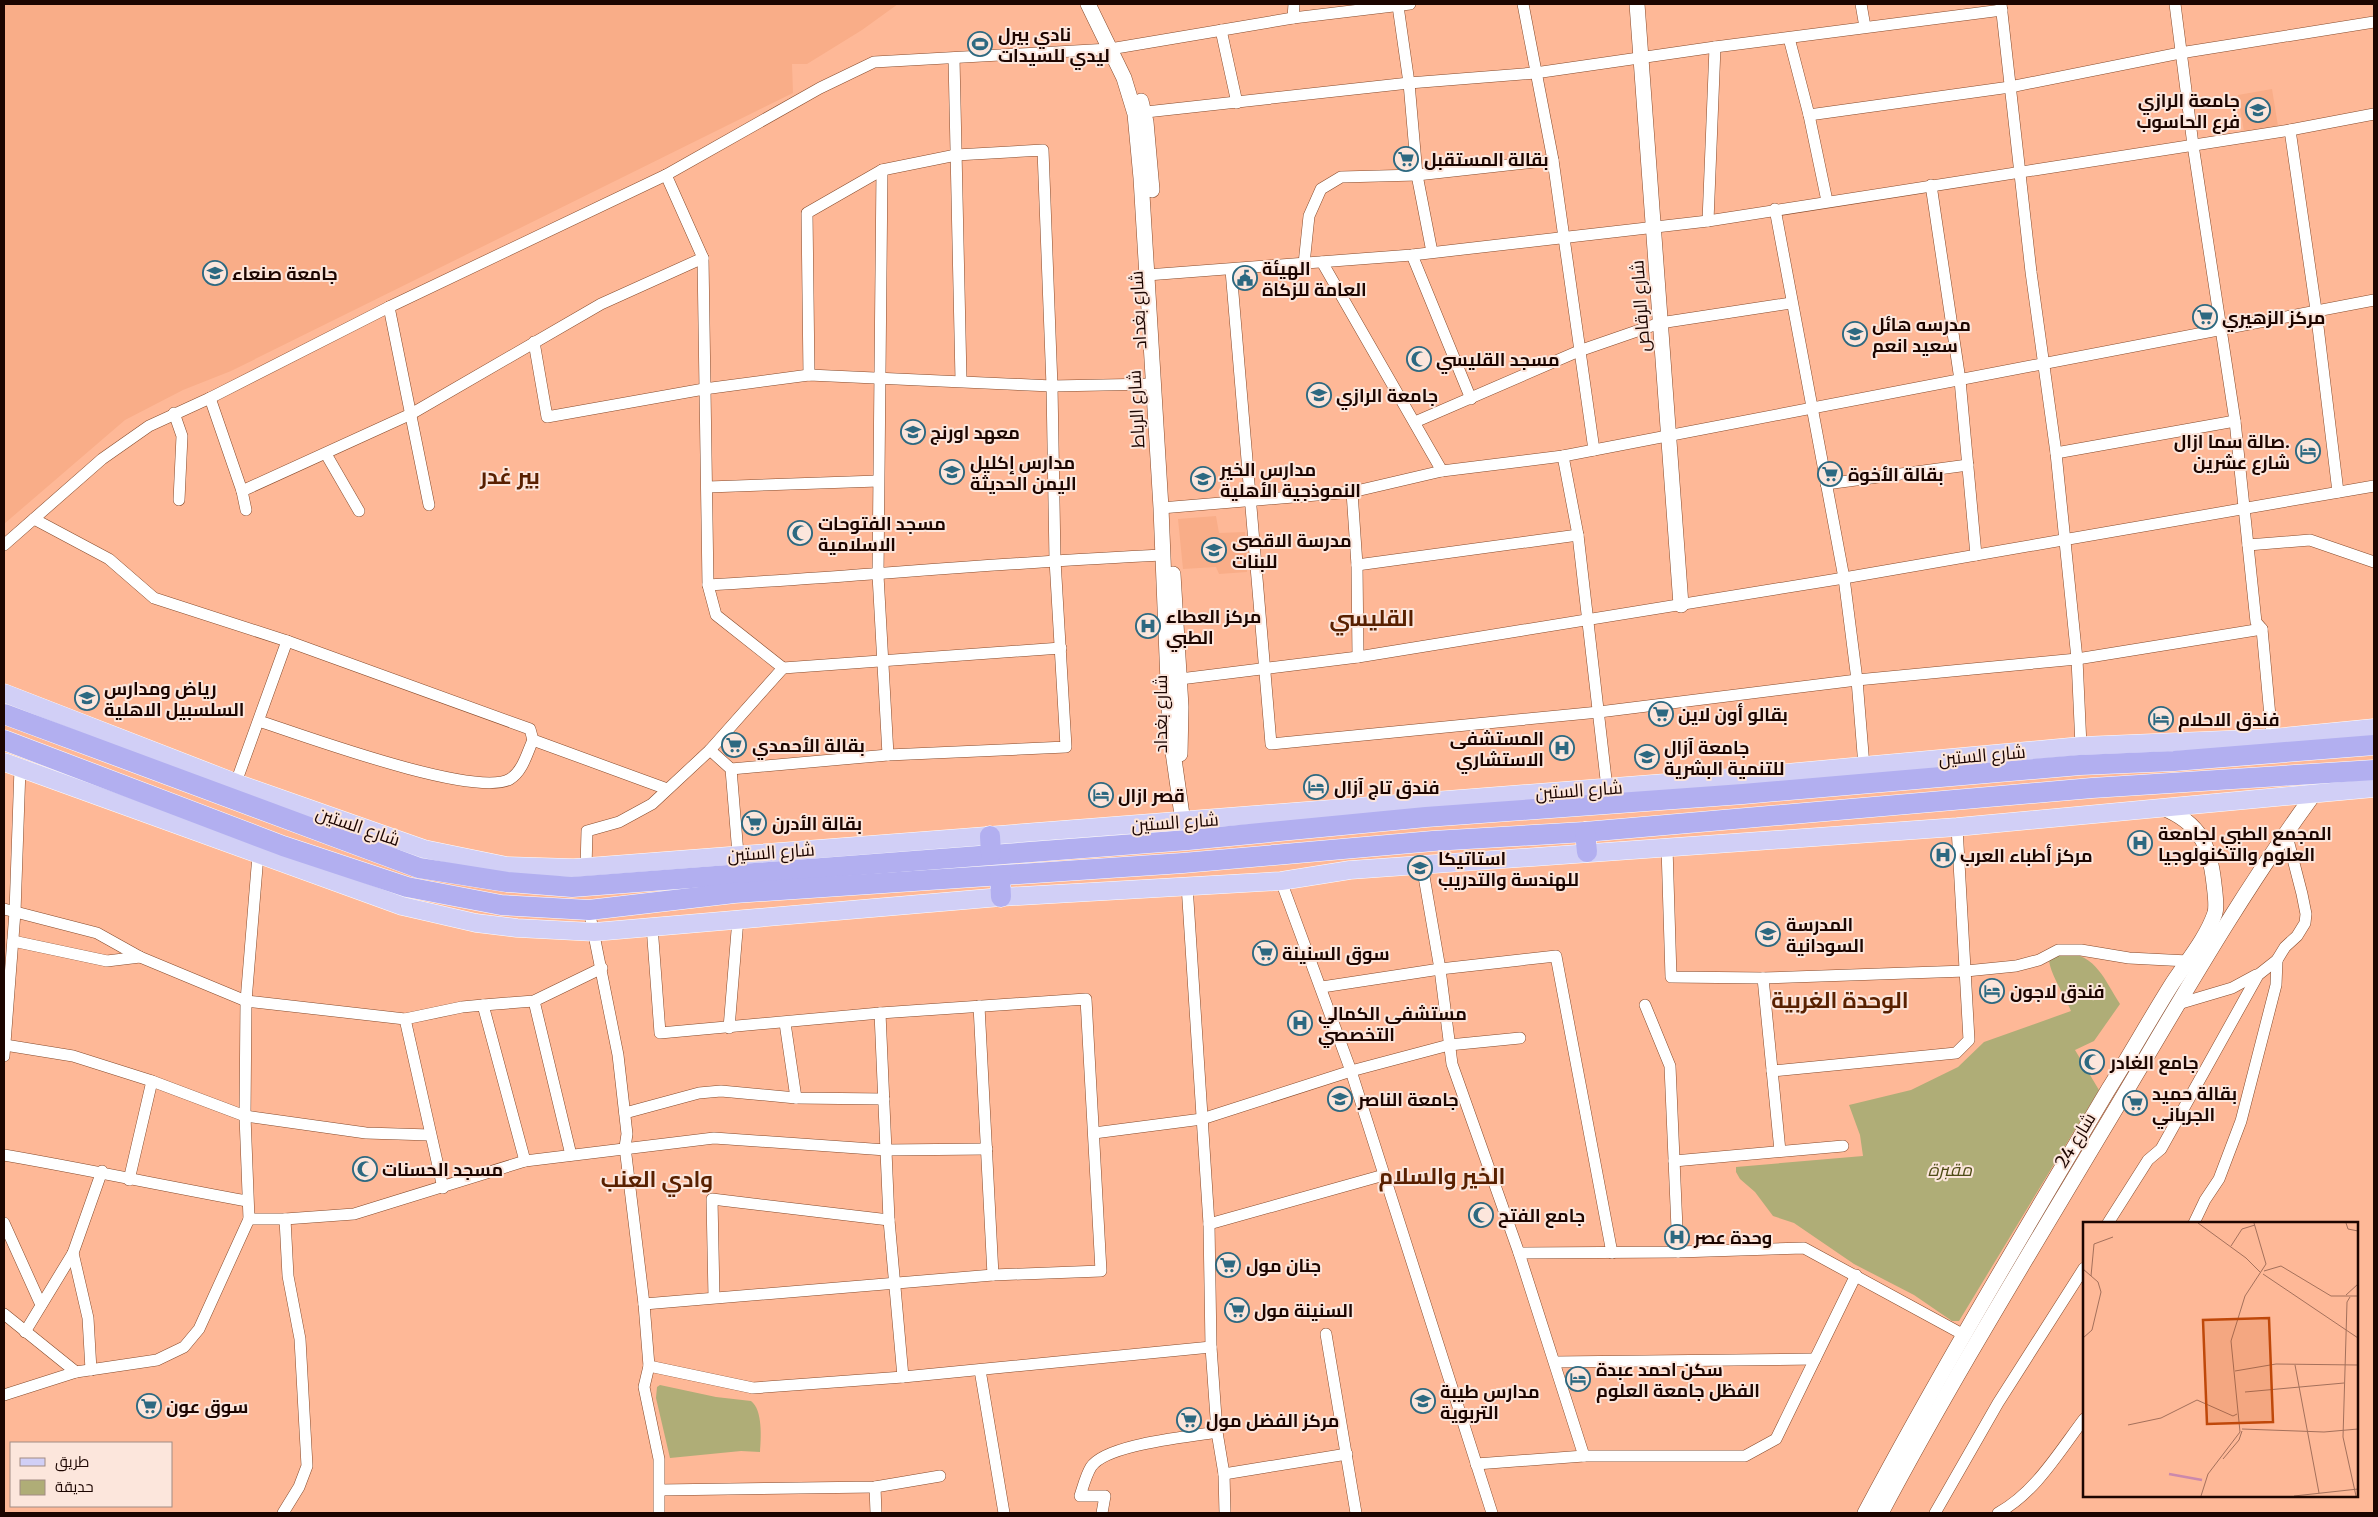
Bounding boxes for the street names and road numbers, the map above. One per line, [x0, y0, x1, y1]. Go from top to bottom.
street label: شارع الرقاص [1625, 259, 1656, 353]
street label: شارع بغداد [1124, 270, 1153, 350]
street label: شارع الرباط [1122, 369, 1151, 449]
street label: شارع بغداد [1149, 675, 1173, 753]
street label: شارع الستين [1937, 740, 2027, 771]
street label: شارع الستين [1535, 775, 1624, 806]
street label: شارع الستين [313, 801, 403, 852]
street label: شارع الستين [1131, 807, 1220, 838]
street label: شارع الستين [727, 837, 816, 868]
street label: شارع 24 [2050, 1108, 2101, 1172]

